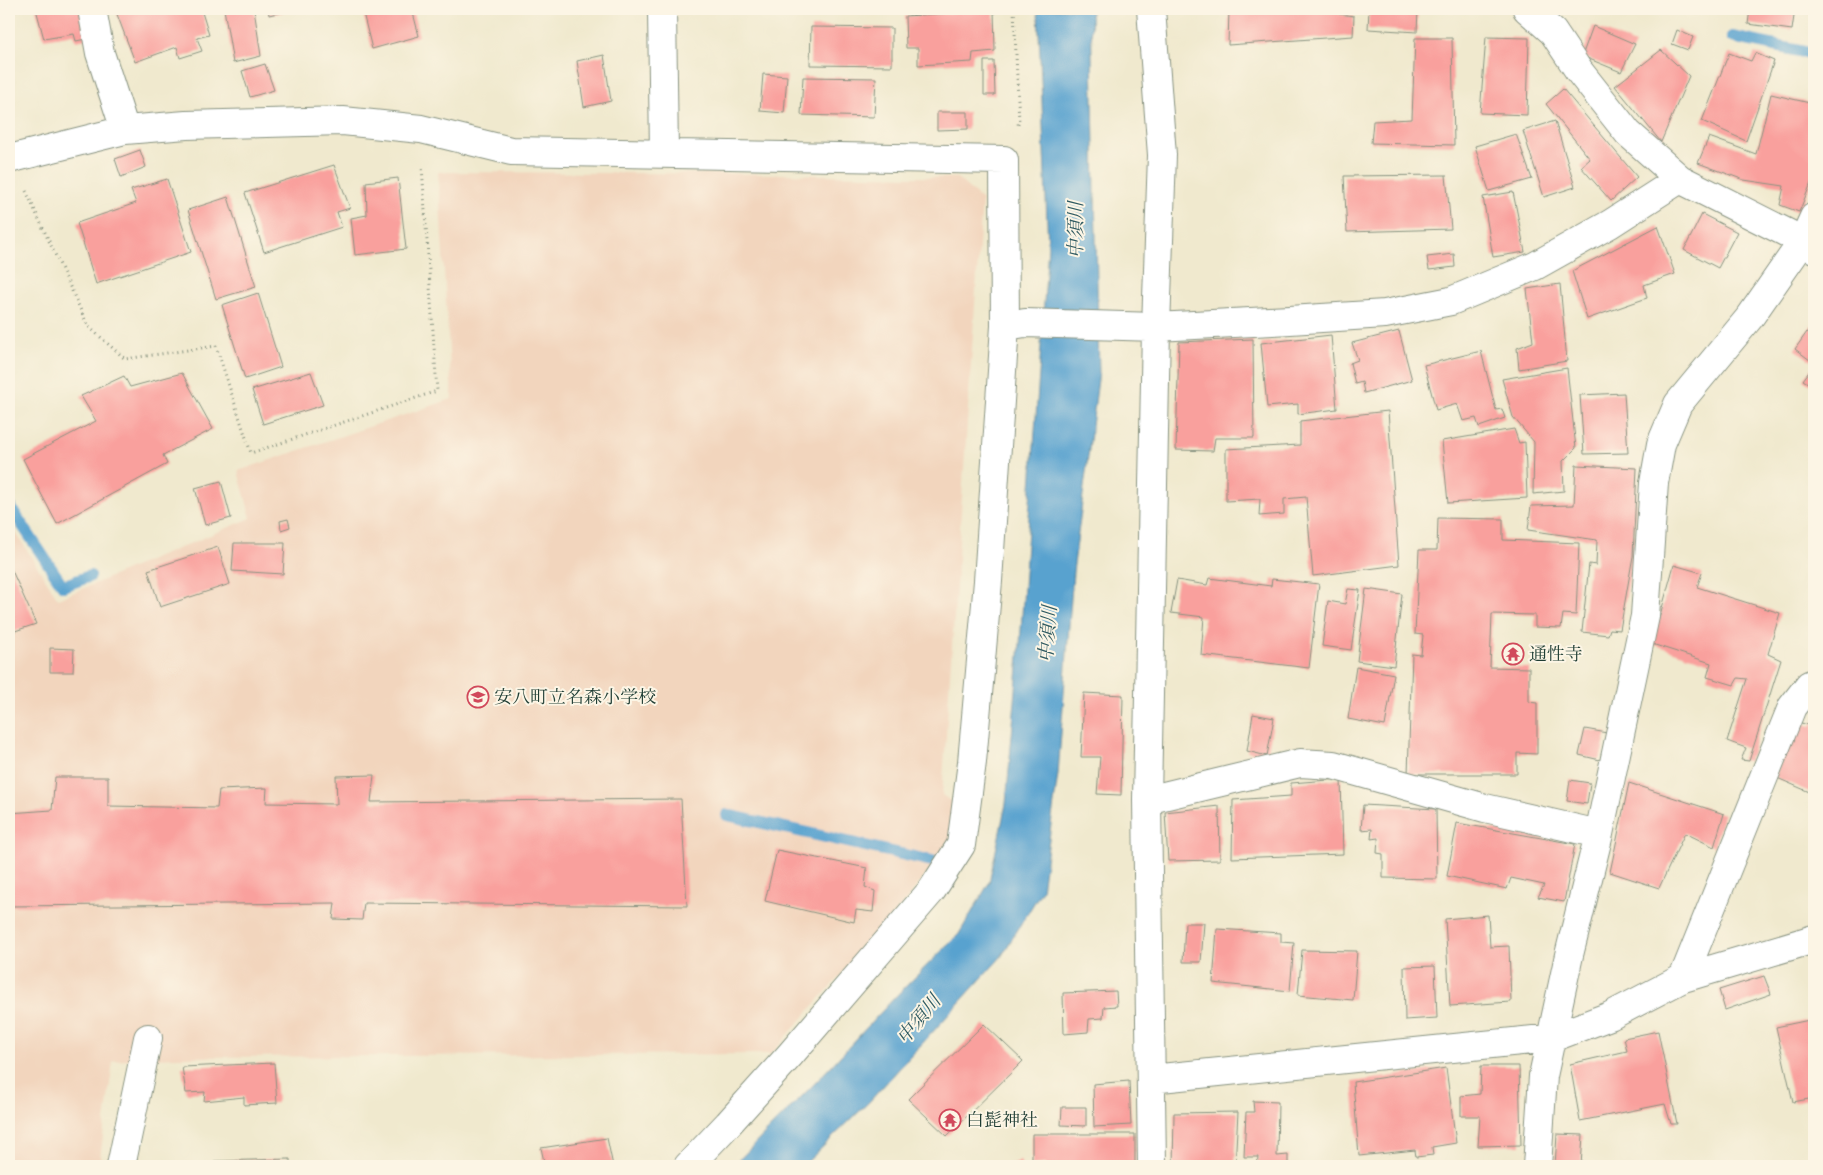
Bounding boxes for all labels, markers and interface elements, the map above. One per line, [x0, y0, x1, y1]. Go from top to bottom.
water label: 中須川 [1064, 200, 1087, 259]
water label: 中須川 [1034, 603, 1061, 663]
temple icon: 通性寺 [1501, 642, 1525, 666]
place label: 通性寺 [1529, 643, 1583, 665]
school or university icon: 安八町立名森小学校 [466, 685, 490, 709]
place label: 安八町立名森小学校 [494, 686, 656, 708]
water label: 中須川 [892, 988, 947, 1049]
temple icon: 白髭神社 [938, 1108, 962, 1132]
place label: 白髭神社 [966, 1109, 1038, 1131]

